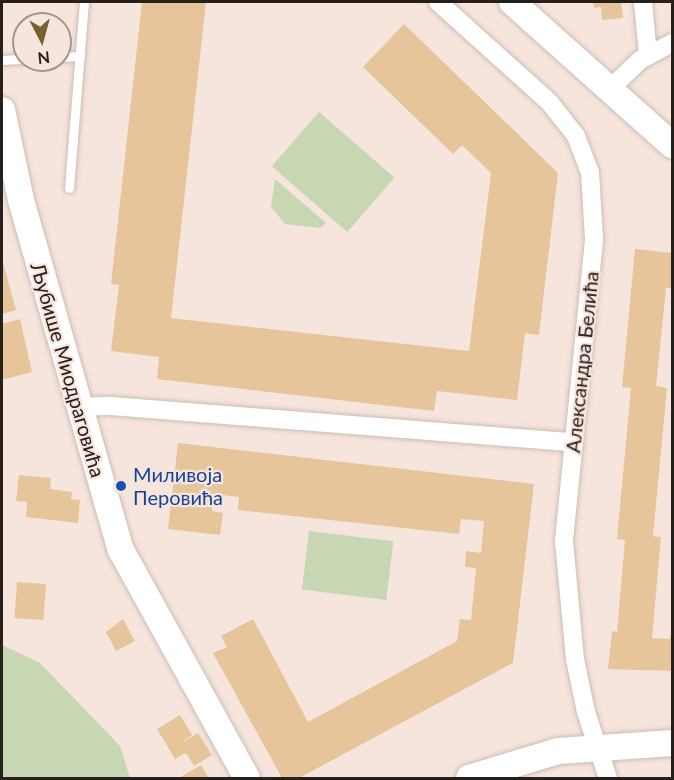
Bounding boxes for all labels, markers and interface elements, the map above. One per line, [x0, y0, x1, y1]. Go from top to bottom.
north arrow [12, 12, 72, 72]
text: N [37, 48, 51, 69]
street label: Љубише Миодраговића [26, 260, 110, 480]
street label: Александра Белића [561, 270, 603, 454]
place label: Миливоја Перовића [133, 462, 223, 509]
marker: Миливоја Перовића [114, 479, 128, 493]

